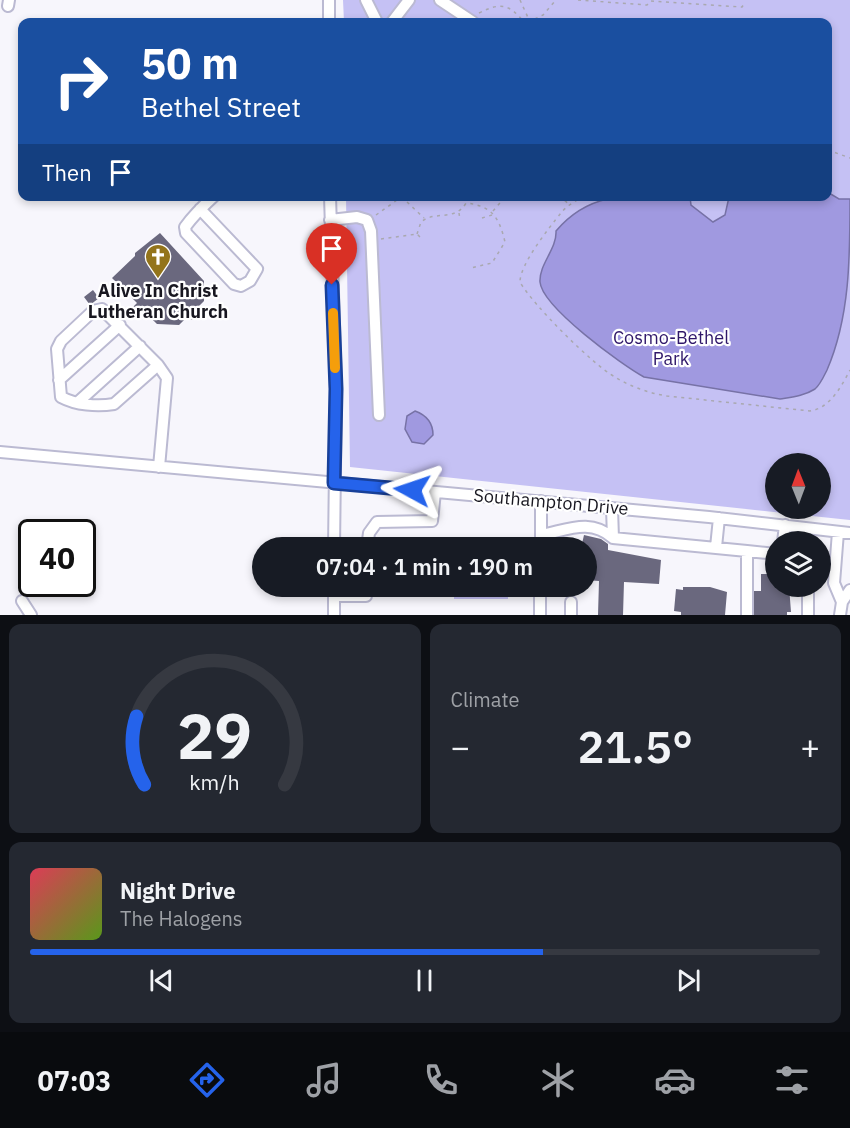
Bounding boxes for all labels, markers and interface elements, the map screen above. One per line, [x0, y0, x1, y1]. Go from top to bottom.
text: 50 m [141, 36, 239, 91]
icon: right [42, 42, 120, 120]
text: Bethel Street [141, 89, 301, 124]
icon: arrive [104, 156, 137, 189]
text: Then [42, 158, 92, 187]
pin [306, 223, 357, 285]
icon: arrive [315, 232, 348, 265]
church icon: Alive In Christ Lutheran Church [143, 242, 173, 280]
place label: Alive In Christ Lutheran Church [88, 279, 228, 323]
park label: Cosmo-Bethel Park [613, 326, 729, 370]
north arrow [765, 453, 831, 519]
map controls [765, 453, 831, 597]
position arrow [380, 458, 444, 522]
street label: Southampton Drive [473, 483, 630, 520]
speed limit sign: 40 [18, 519, 96, 597]
button: layers [765, 531, 831, 597]
text: 07:04 · 1 min · 190 m [316, 552, 533, 581]
text: Climate [451, 686, 519, 713]
text: 29 [177, 695, 252, 776]
text: 21.5° [577, 717, 693, 775]
text: − [451, 725, 470, 768]
text: + [800, 725, 820, 768]
text: km/h [190, 769, 240, 797]
text: Night Drive [120, 876, 236, 905]
text: The Halogens [120, 905, 242, 932]
icon: previous [145, 964, 178, 997]
icon: pause [408, 964, 441, 997]
icon: next [672, 964, 705, 997]
icon: directions [186, 1059, 228, 1101]
icon: music [303, 1059, 345, 1101]
icon: phone [420, 1059, 462, 1101]
icon: climate [537, 1059, 579, 1101]
icon: car [654, 1059, 696, 1101]
icon: filters [771, 1059, 813, 1101]
text: 07:03 [37, 1063, 111, 1098]

